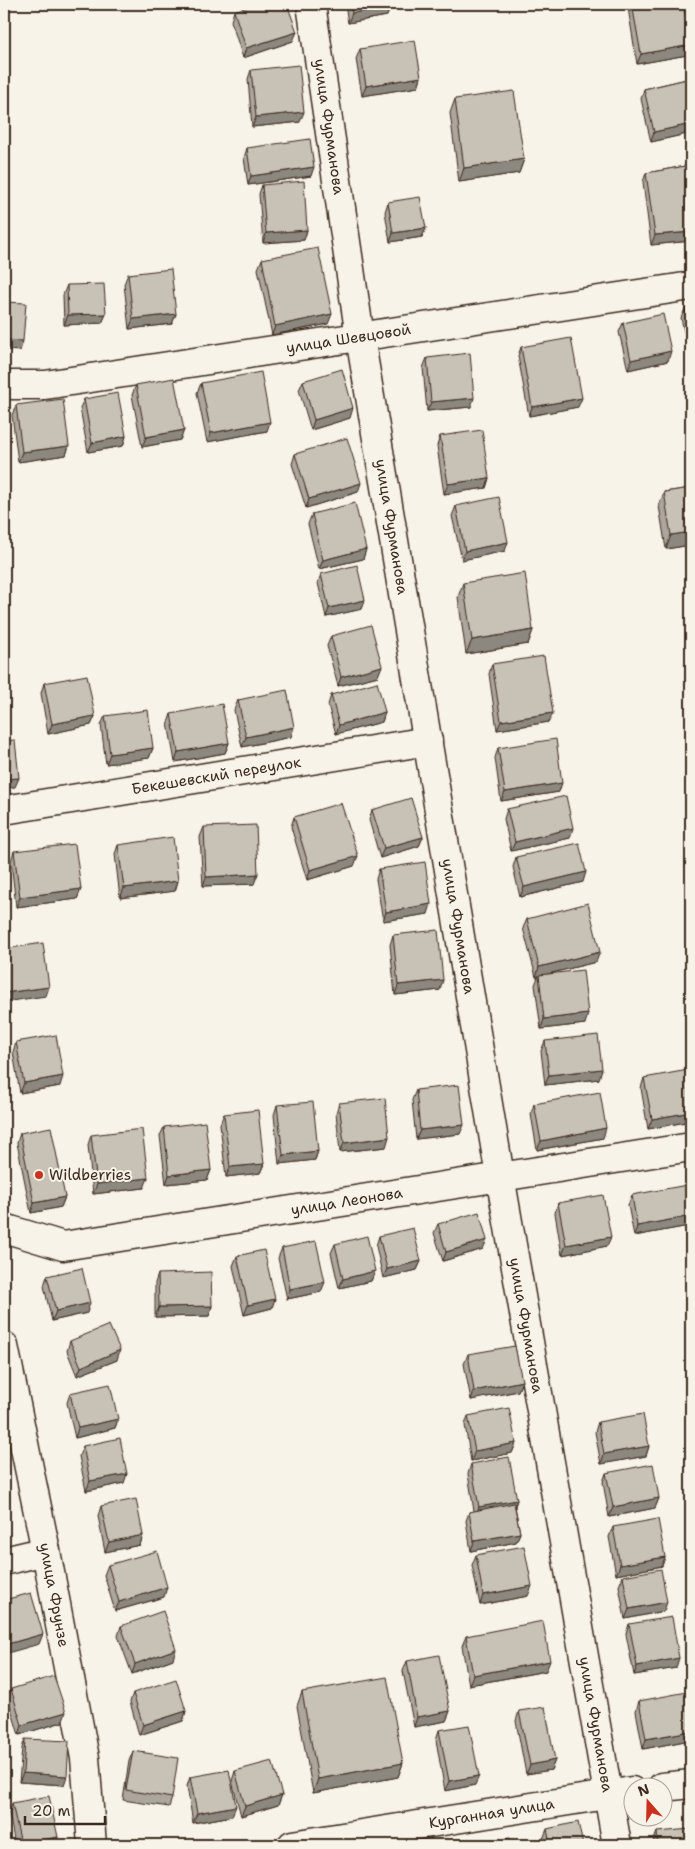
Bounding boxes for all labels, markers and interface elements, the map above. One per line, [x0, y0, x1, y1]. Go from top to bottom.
street label: улица Фурманова [309, 57, 349, 197]
street label: улица Шевцовой [285, 319, 412, 358]
street label: улица Фурманова [371, 457, 413, 597]
street label: Бекешевский переулок [130, 752, 302, 799]
street label: улица Фурманова [437, 857, 480, 996]
place label: Wildberries [49, 1165, 131, 1185]
marker: Wildberries [33, 1169, 45, 1181]
street label: улица Леонова [290, 1182, 405, 1220]
street label: улица Фурманова [504, 1256, 548, 1395]
street label: улица Фрунзе [35, 1541, 74, 1649]
street label: улица Фурманова [574, 1655, 618, 1794]
north arrow [622, 1776, 672, 1826]
text: N [635, 1779, 652, 1800]
street label: Курганная улица [427, 1793, 556, 1833]
scale bar [25, 1794, 105, 1826]
text: 20 m [32, 1801, 71, 1821]

